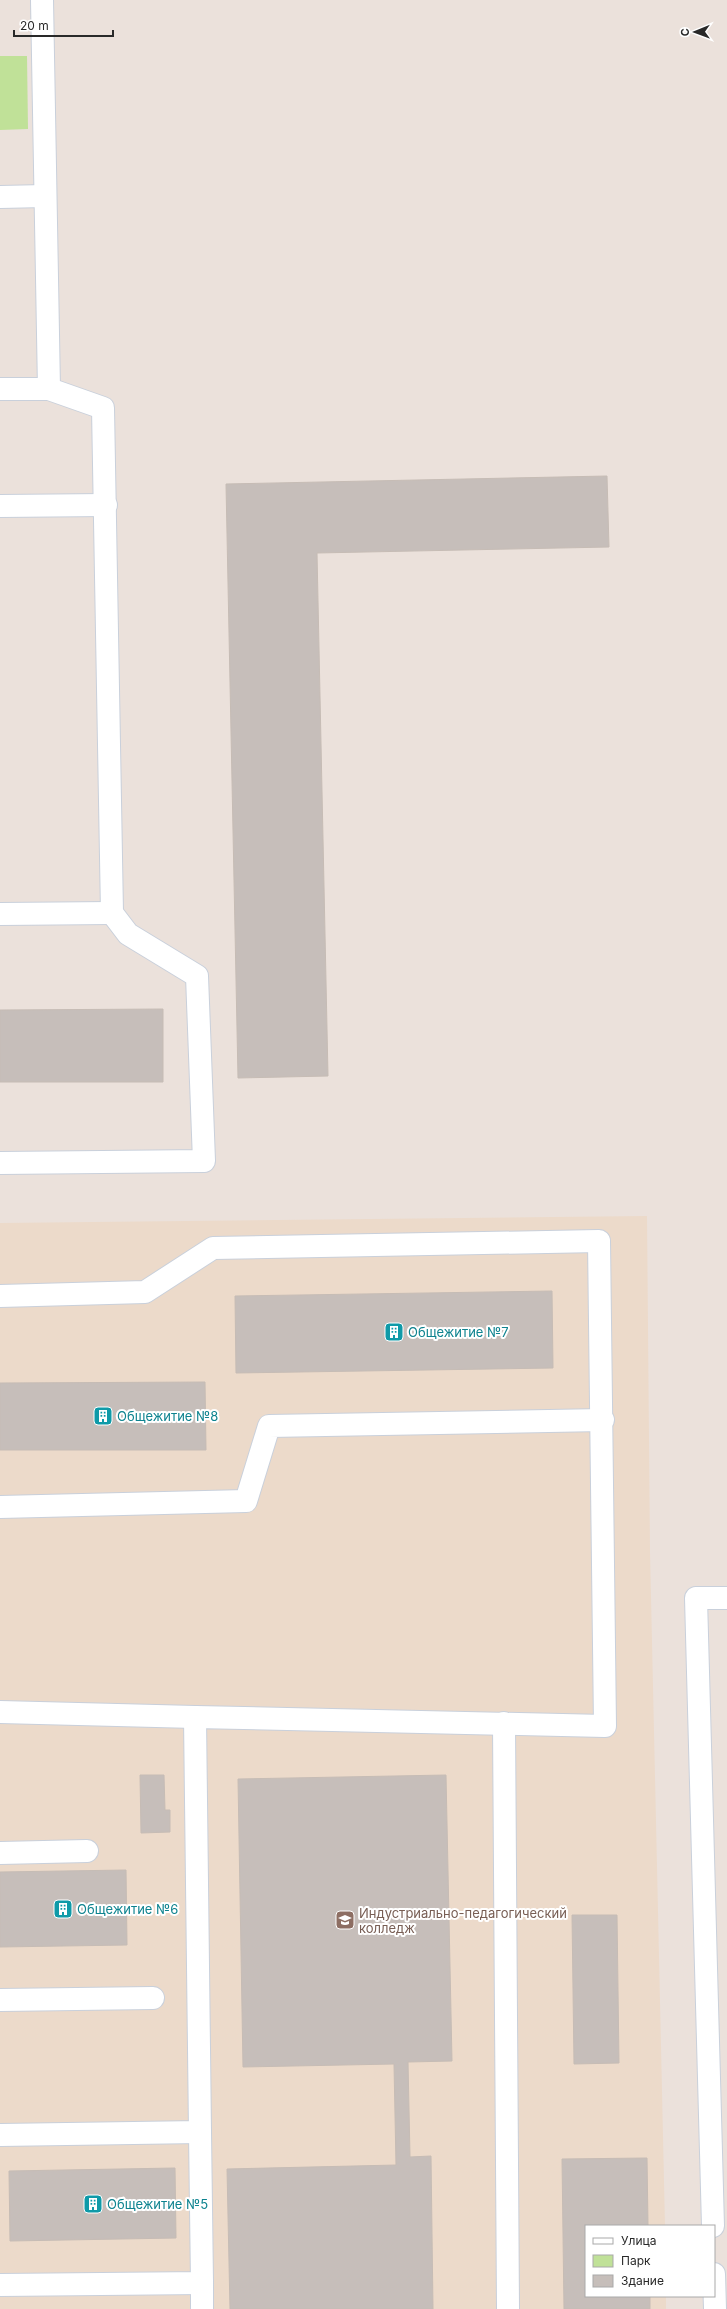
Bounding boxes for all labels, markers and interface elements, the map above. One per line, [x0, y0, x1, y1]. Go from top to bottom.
scale bar [14, 12, 113, 38]
north arrow [675, 12, 715, 52]
text: 20 m [20, 18, 49, 33]
text: С [678, 28, 692, 36]
building icon: Общежитие №7 [383, 1321, 405, 1343]
place label: Общежитие №7 [408, 1324, 509, 1340]
building icon: Общежитие №8 [92, 1405, 114, 1427]
place label: Общежитие №8 [117, 1408, 218, 1424]
building icon: Общежитие №6 [52, 1898, 74, 1920]
place label: Общежитие №6 [77, 1901, 178, 1917]
place label: Индустриально-педагогический колледж [359, 1905, 567, 1936]
school or university icon: Индустриально-педагогический колледж [334, 1909, 356, 1931]
building icon: Общежитие №5 [82, 2193, 104, 2215]
place label: Общежитие №5 [107, 2196, 208, 2212]
legend [585, 2225, 715, 2297]
text: Улица [621, 2233, 656, 2248]
text: Парк [621, 2253, 651, 2268]
text: Здание [621, 2273, 664, 2288]

